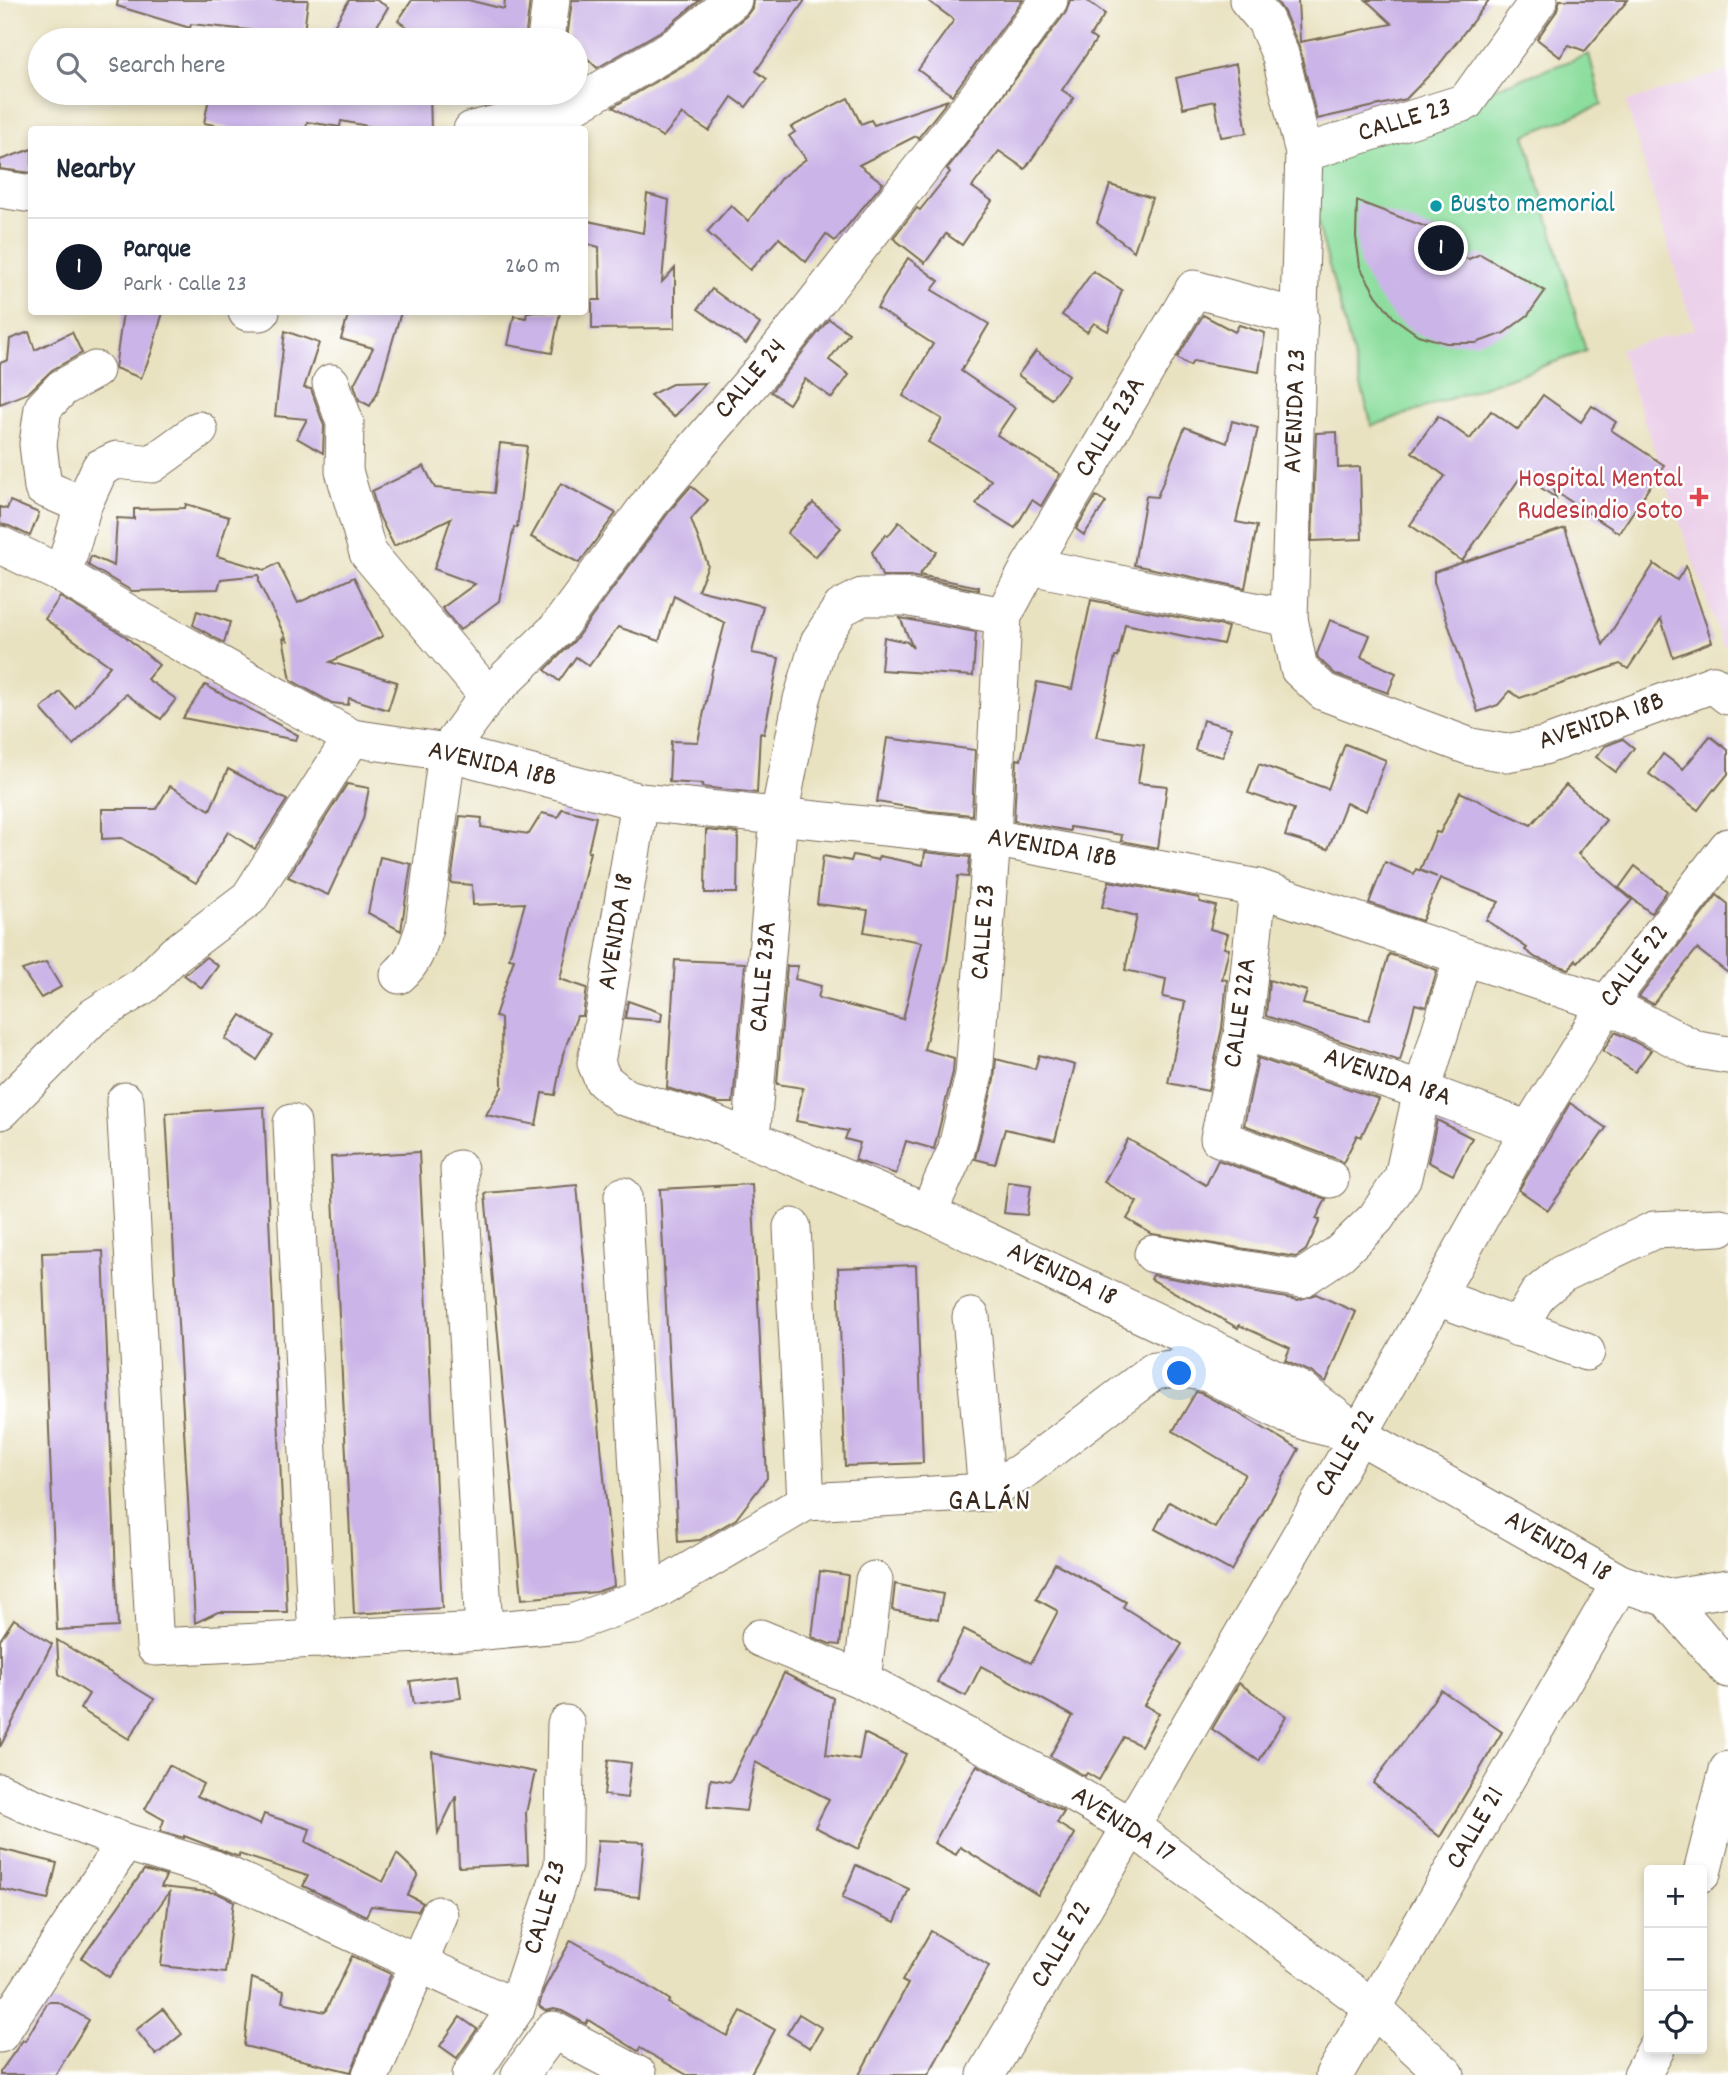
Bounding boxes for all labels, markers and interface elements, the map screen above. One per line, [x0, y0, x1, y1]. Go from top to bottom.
search box [28, 28, 588, 105]
icon: search [52, 48, 90, 86]
text: Search here [108, 48, 226, 85]
street label: CALLE 23 [1353, 89, 1457, 155]
text: Nearby [56, 150, 134, 193]
place label: Busto memorial [1450, 186, 1615, 226]
marker: Busto memorial [1428, 198, 1444, 214]
pin: 1 [1418, 222, 1464, 274]
text: Parque [123, 232, 191, 269]
text: 1 [76, 251, 82, 284]
text: 260 m [505, 251, 560, 284]
text: Park · Calle 23 [123, 269, 247, 302]
street label: CALLE 24 [706, 331, 798, 429]
street label: AVENIDA 23 [1275, 348, 1319, 474]
street label: CALLE 23A [1066, 370, 1158, 486]
place label: Hospital Mental Rudesindio Soto [1517, 461, 1683, 533]
marker: Hospital Mental Rudesindio Soto [1689, 487, 1709, 507]
street label: AVENIDA 18B [1534, 683, 1670, 763]
street label: AVENIDA 18B [424, 732, 560, 800]
street label: AVENIDA 18B [984, 819, 1120, 881]
street label: AVENIDA 18 [589, 871, 647, 993]
street label: CALLE 23 [962, 883, 1008, 981]
street label: CALLE 22 [1591, 917, 1681, 1017]
street label: CALLE 23A [740, 920, 790, 1034]
street label: CALLE 22A [1214, 955, 1270, 1071]
street label: AVENIDA 18A [1318, 1038, 1456, 1120]
street label: AVENIDA 18 [999, 1233, 1123, 1319]
your location [1162, 1356, 1196, 1390]
street label: CALLE 22 [1306, 1403, 1388, 1505]
district label: GALÁN [948, 1482, 1032, 1525]
street label: AVENIDA 18 [1496, 1501, 1618, 1595]
street label: AVENIDA 17 [1062, 1777, 1182, 1875]
street label: CALLE 21 [1437, 1780, 1517, 1878]
street label: CALLE 23 [515, 1856, 579, 1960]
map controls [1644, 1865, 1707, 2054]
button: + [1644, 1865, 1707, 1928]
street label: CALLE 22 [1022, 1894, 1104, 1996]
button: − [1644, 1928, 1707, 1991]
button: locate [1644, 1991, 1707, 2054]

